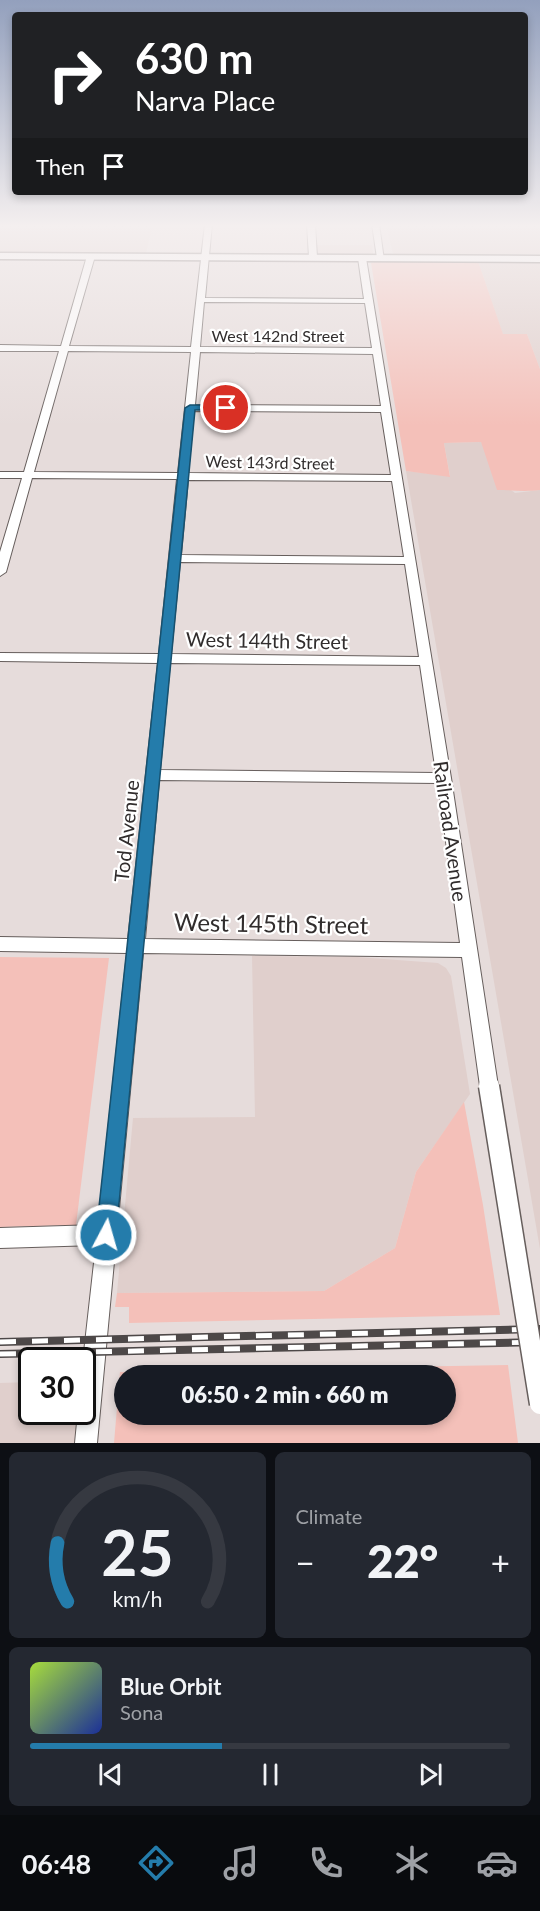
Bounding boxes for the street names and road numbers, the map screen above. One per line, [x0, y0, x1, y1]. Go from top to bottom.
street label: West 142nd Street [212, 326, 345, 345]
street label: West 143rd Street [205, 451, 335, 473]
street label: West 144th Street [186, 627, 348, 653]
street label: Railroad Avenue [429, 759, 473, 903]
street label: Tod Avenue [109, 779, 143, 883]
street label: West 145th Street [174, 907, 369, 939]

